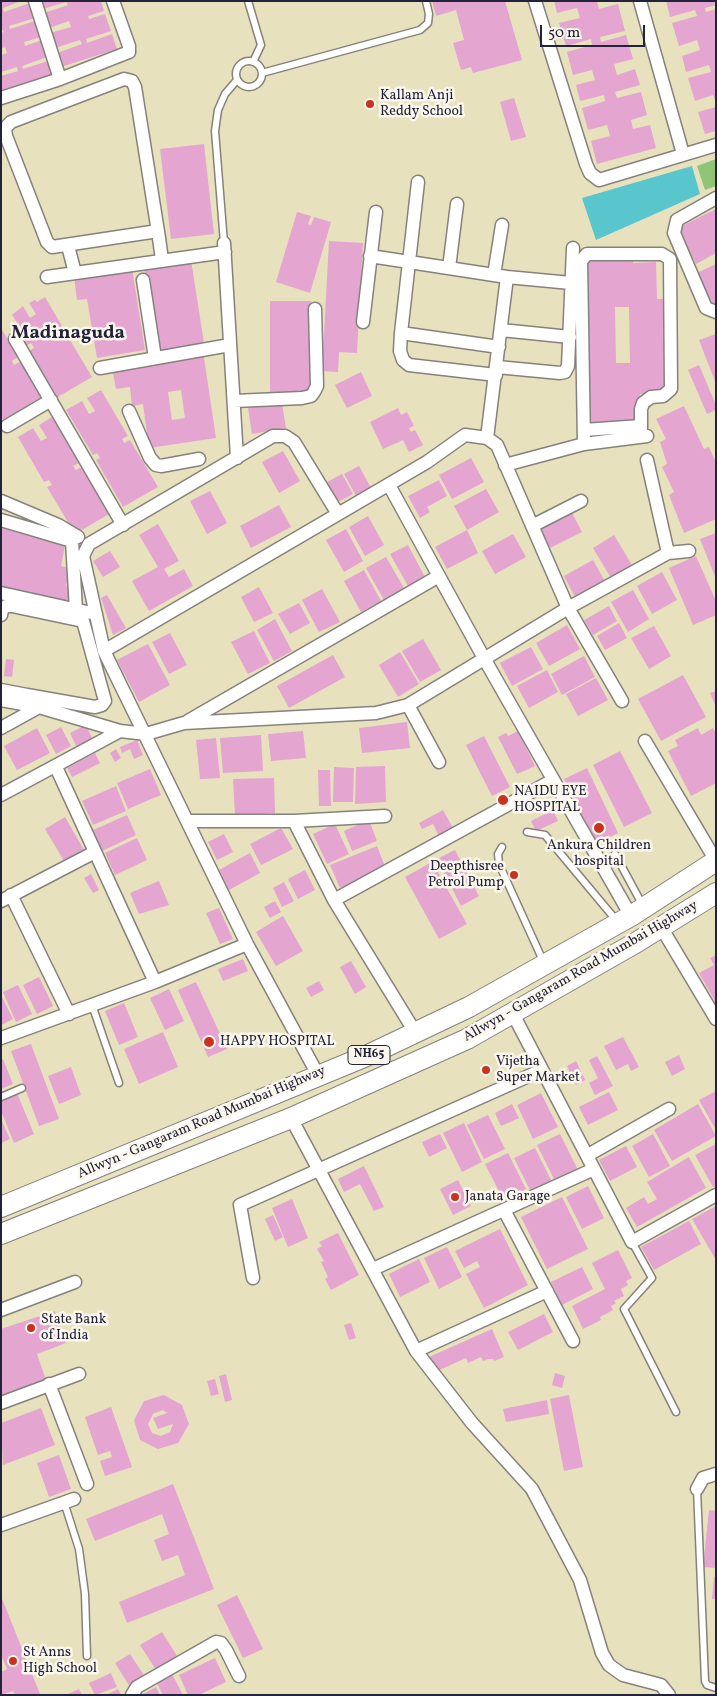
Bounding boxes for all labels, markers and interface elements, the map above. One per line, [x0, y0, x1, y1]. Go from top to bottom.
scale bar [542, 15, 647, 47]
text: 50 m [548, 23, 580, 44]
place label: Kallam Anji Reddy School [380, 88, 463, 120]
marker: Kallam Anji Reddy School [364, 98, 376, 110]
district label: Madinaguda [11, 324, 125, 346]
place label: NAIDU EYE HOSPITAL [514, 784, 587, 816]
marker: NAIDU EYE HOSPITAL [496, 793, 510, 807]
marker: Ankura Children hospital [592, 821, 606, 835]
place label: Ankura Children hospital [547, 838, 651, 870]
place label: Deepthisree Petrol Pump [428, 859, 504, 892]
marker: Deepthisree Petrol Pump [508, 869, 520, 881]
street label: Allwyn - Gangaram Road Mumbai Highway [461, 898, 701, 1046]
place label: HAPPY HOSPITAL [220, 1034, 334, 1050]
marker: HAPPY HOSPITAL [202, 1035, 216, 1049]
road number: NH65 [348, 1046, 390, 1064]
place label: Vijetha Super Market [496, 1054, 580, 1086]
street label: Allwyn - Gangaram Road Mumbai Highway [75, 1063, 329, 1183]
marker: Vijetha Super Market [480, 1064, 492, 1076]
place label: Janata Garage [465, 1189, 550, 1205]
marker: Janata Garage [449, 1191, 461, 1203]
place label: State Bank of India [41, 1312, 106, 1344]
marker: State Bank of India [25, 1322, 37, 1334]
place label: St Anns High School [23, 1645, 97, 1678]
marker: St Anns High School [7, 1655, 19, 1667]

